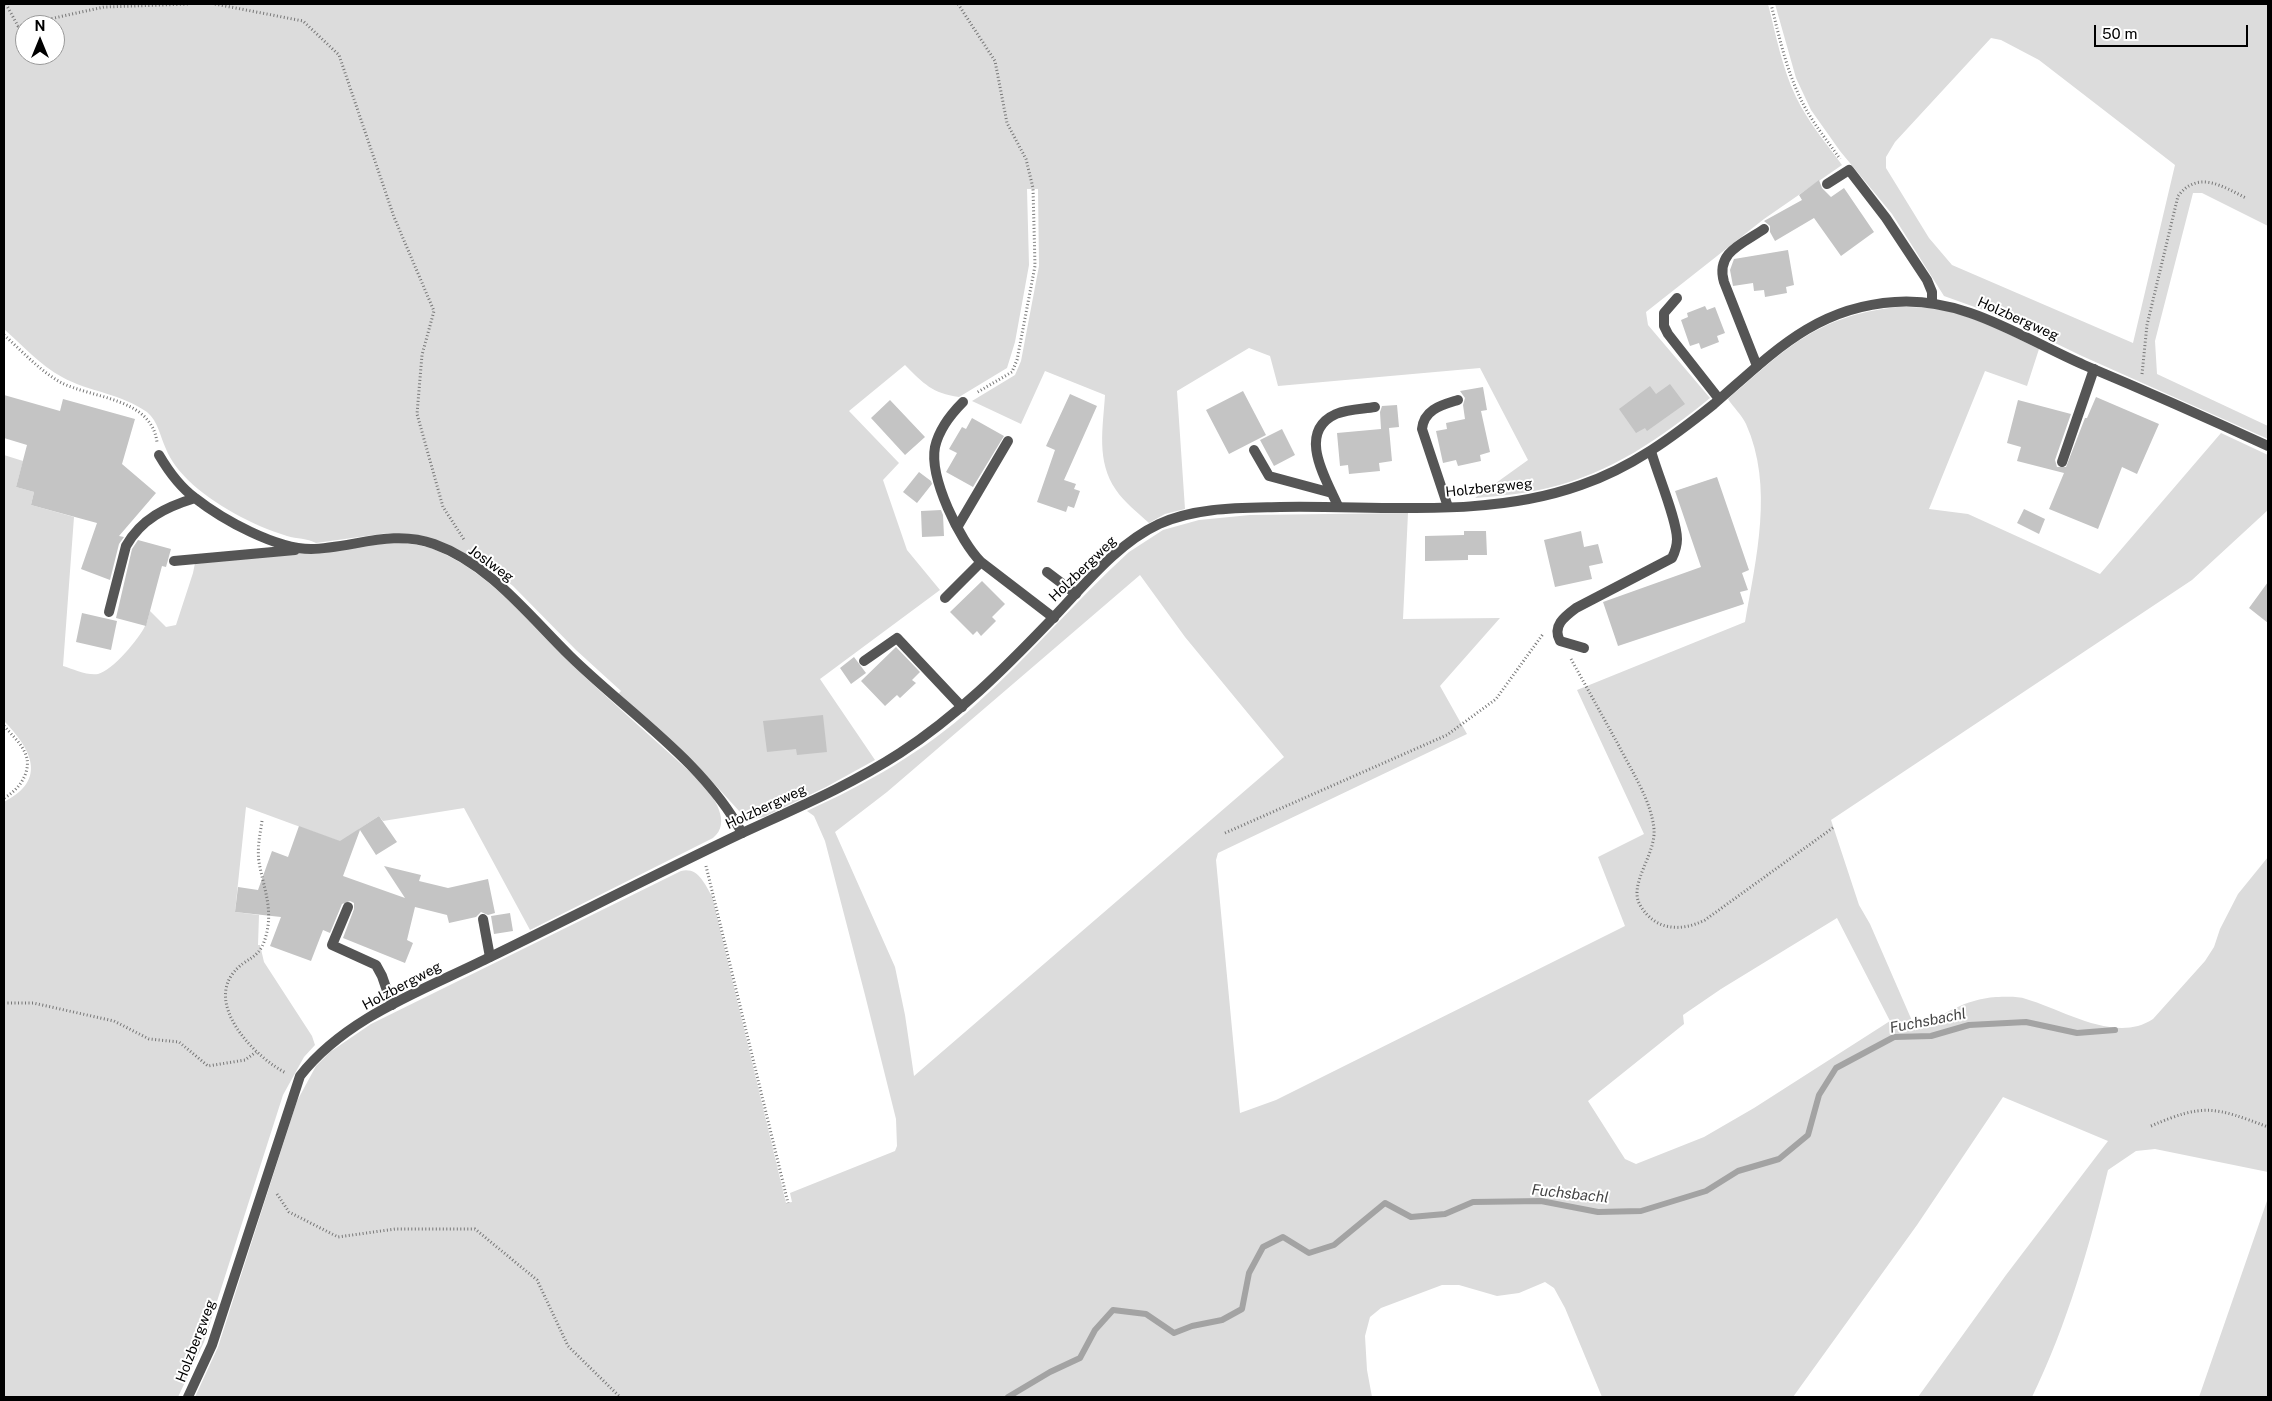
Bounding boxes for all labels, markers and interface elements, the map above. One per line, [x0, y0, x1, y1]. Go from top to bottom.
north arrow [15, 15, 65, 65]
scale bar [2097, 15, 2251, 47]
text: N [35, 18, 45, 34]
text: 50 m [2102, 25, 2137, 42]
street label: Holzbergweg [1975, 294, 2061, 344]
street label: Holzbergweg [1445, 475, 1533, 501]
street label: Holzbergweg [1046, 533, 1120, 605]
street label: Joslweg [465, 542, 517, 586]
street label: Holzbergweg [723, 781, 809, 833]
street label: Holzbergweg [360, 958, 444, 1014]
water label: Fuchsbachl [1888, 1005, 1968, 1037]
water label: Fuchsbachl [1530, 1181, 1610, 1207]
street label: Holzbergweg [173, 1297, 219, 1385]

